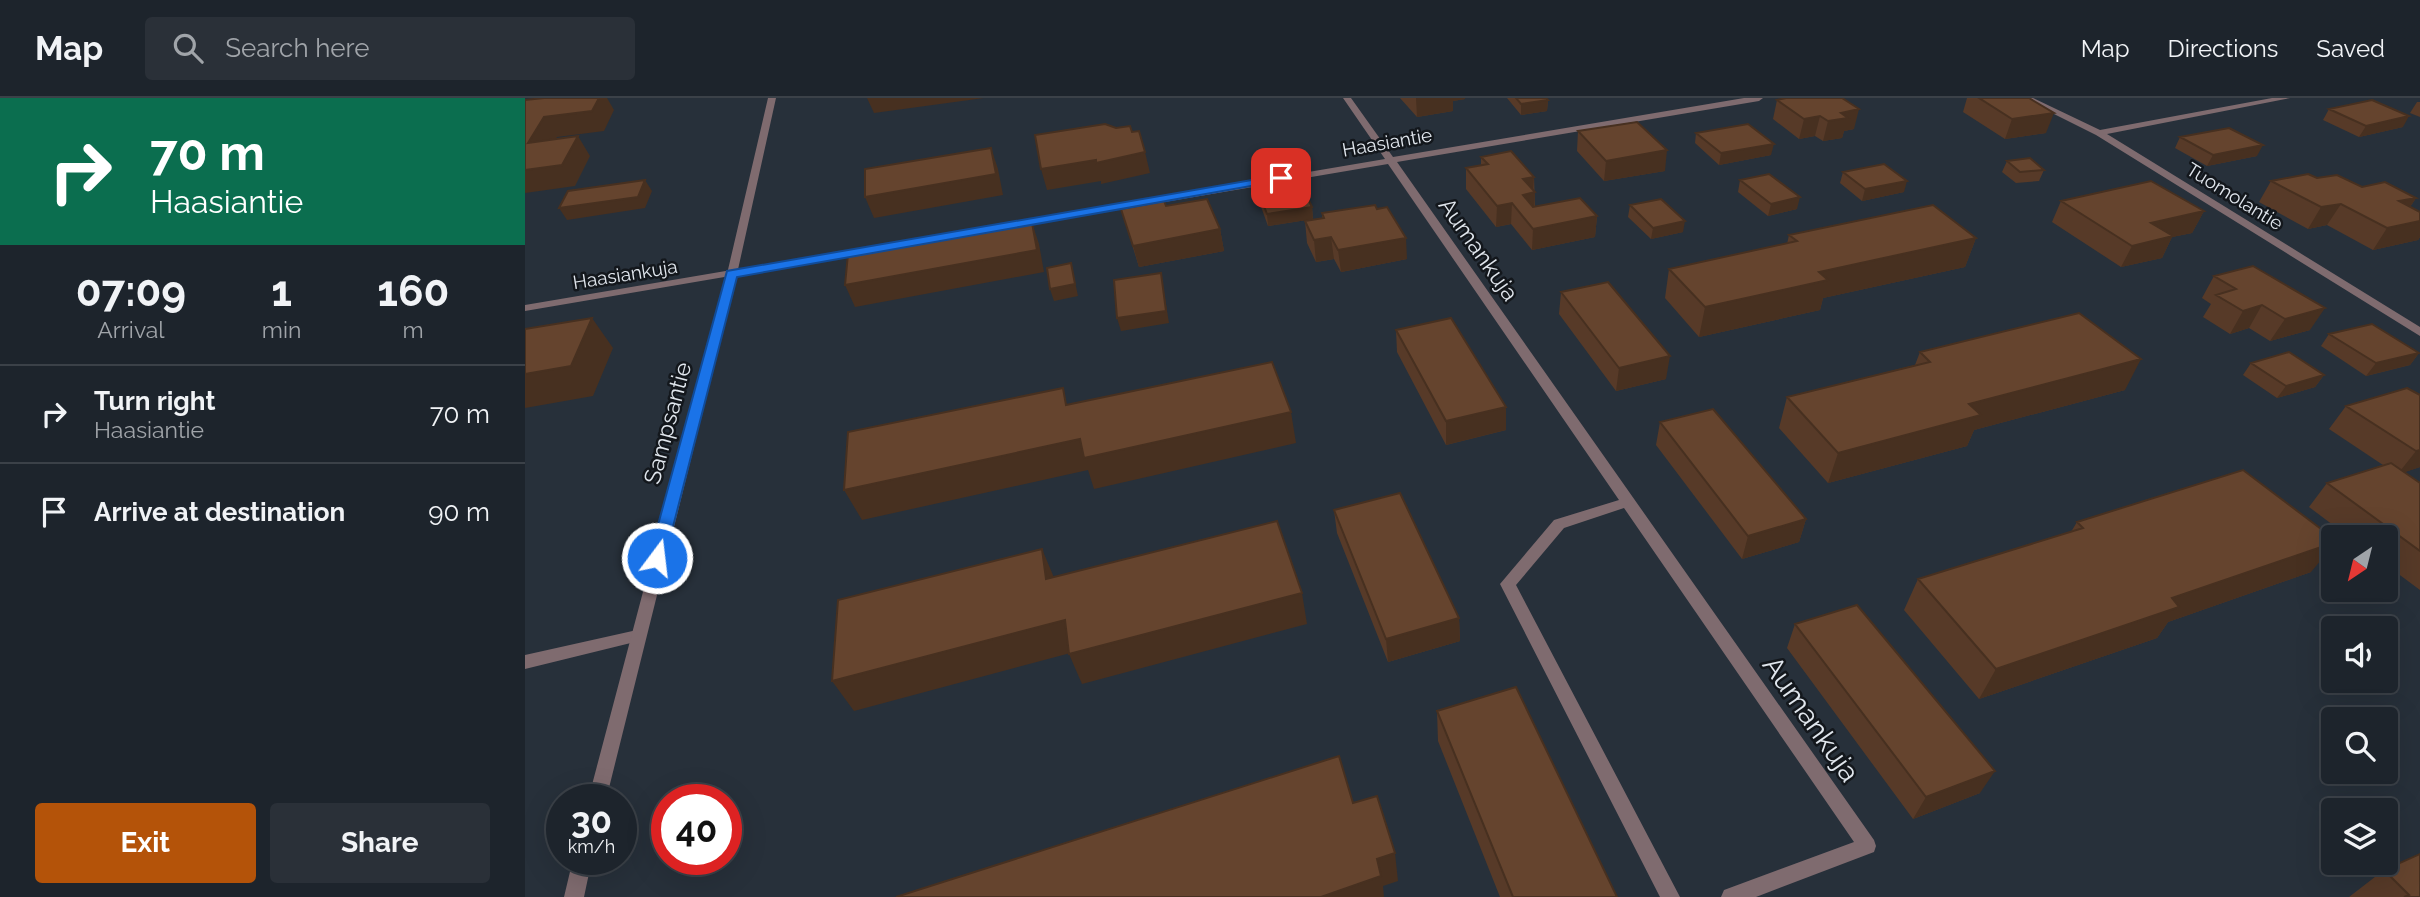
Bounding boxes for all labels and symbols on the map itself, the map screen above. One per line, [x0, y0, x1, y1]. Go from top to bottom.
street label: Haasiantie [1340, 123, 1434, 161]
pin [1251, 148, 1311, 208]
street label: Tuomolantie [2183, 158, 2287, 234]
street label: Aumankuja [1434, 192, 1524, 306]
street label: Haasiankuja [571, 255, 679, 293]
street label: Sampsantie [638, 359, 696, 487]
position arrow [620, 521, 694, 595]
north arrow [2321, 525, 2397, 602]
street label: Aumankuja [1756, 650, 1866, 788]
speed limit sign: 40 [651, 784, 742, 875]

